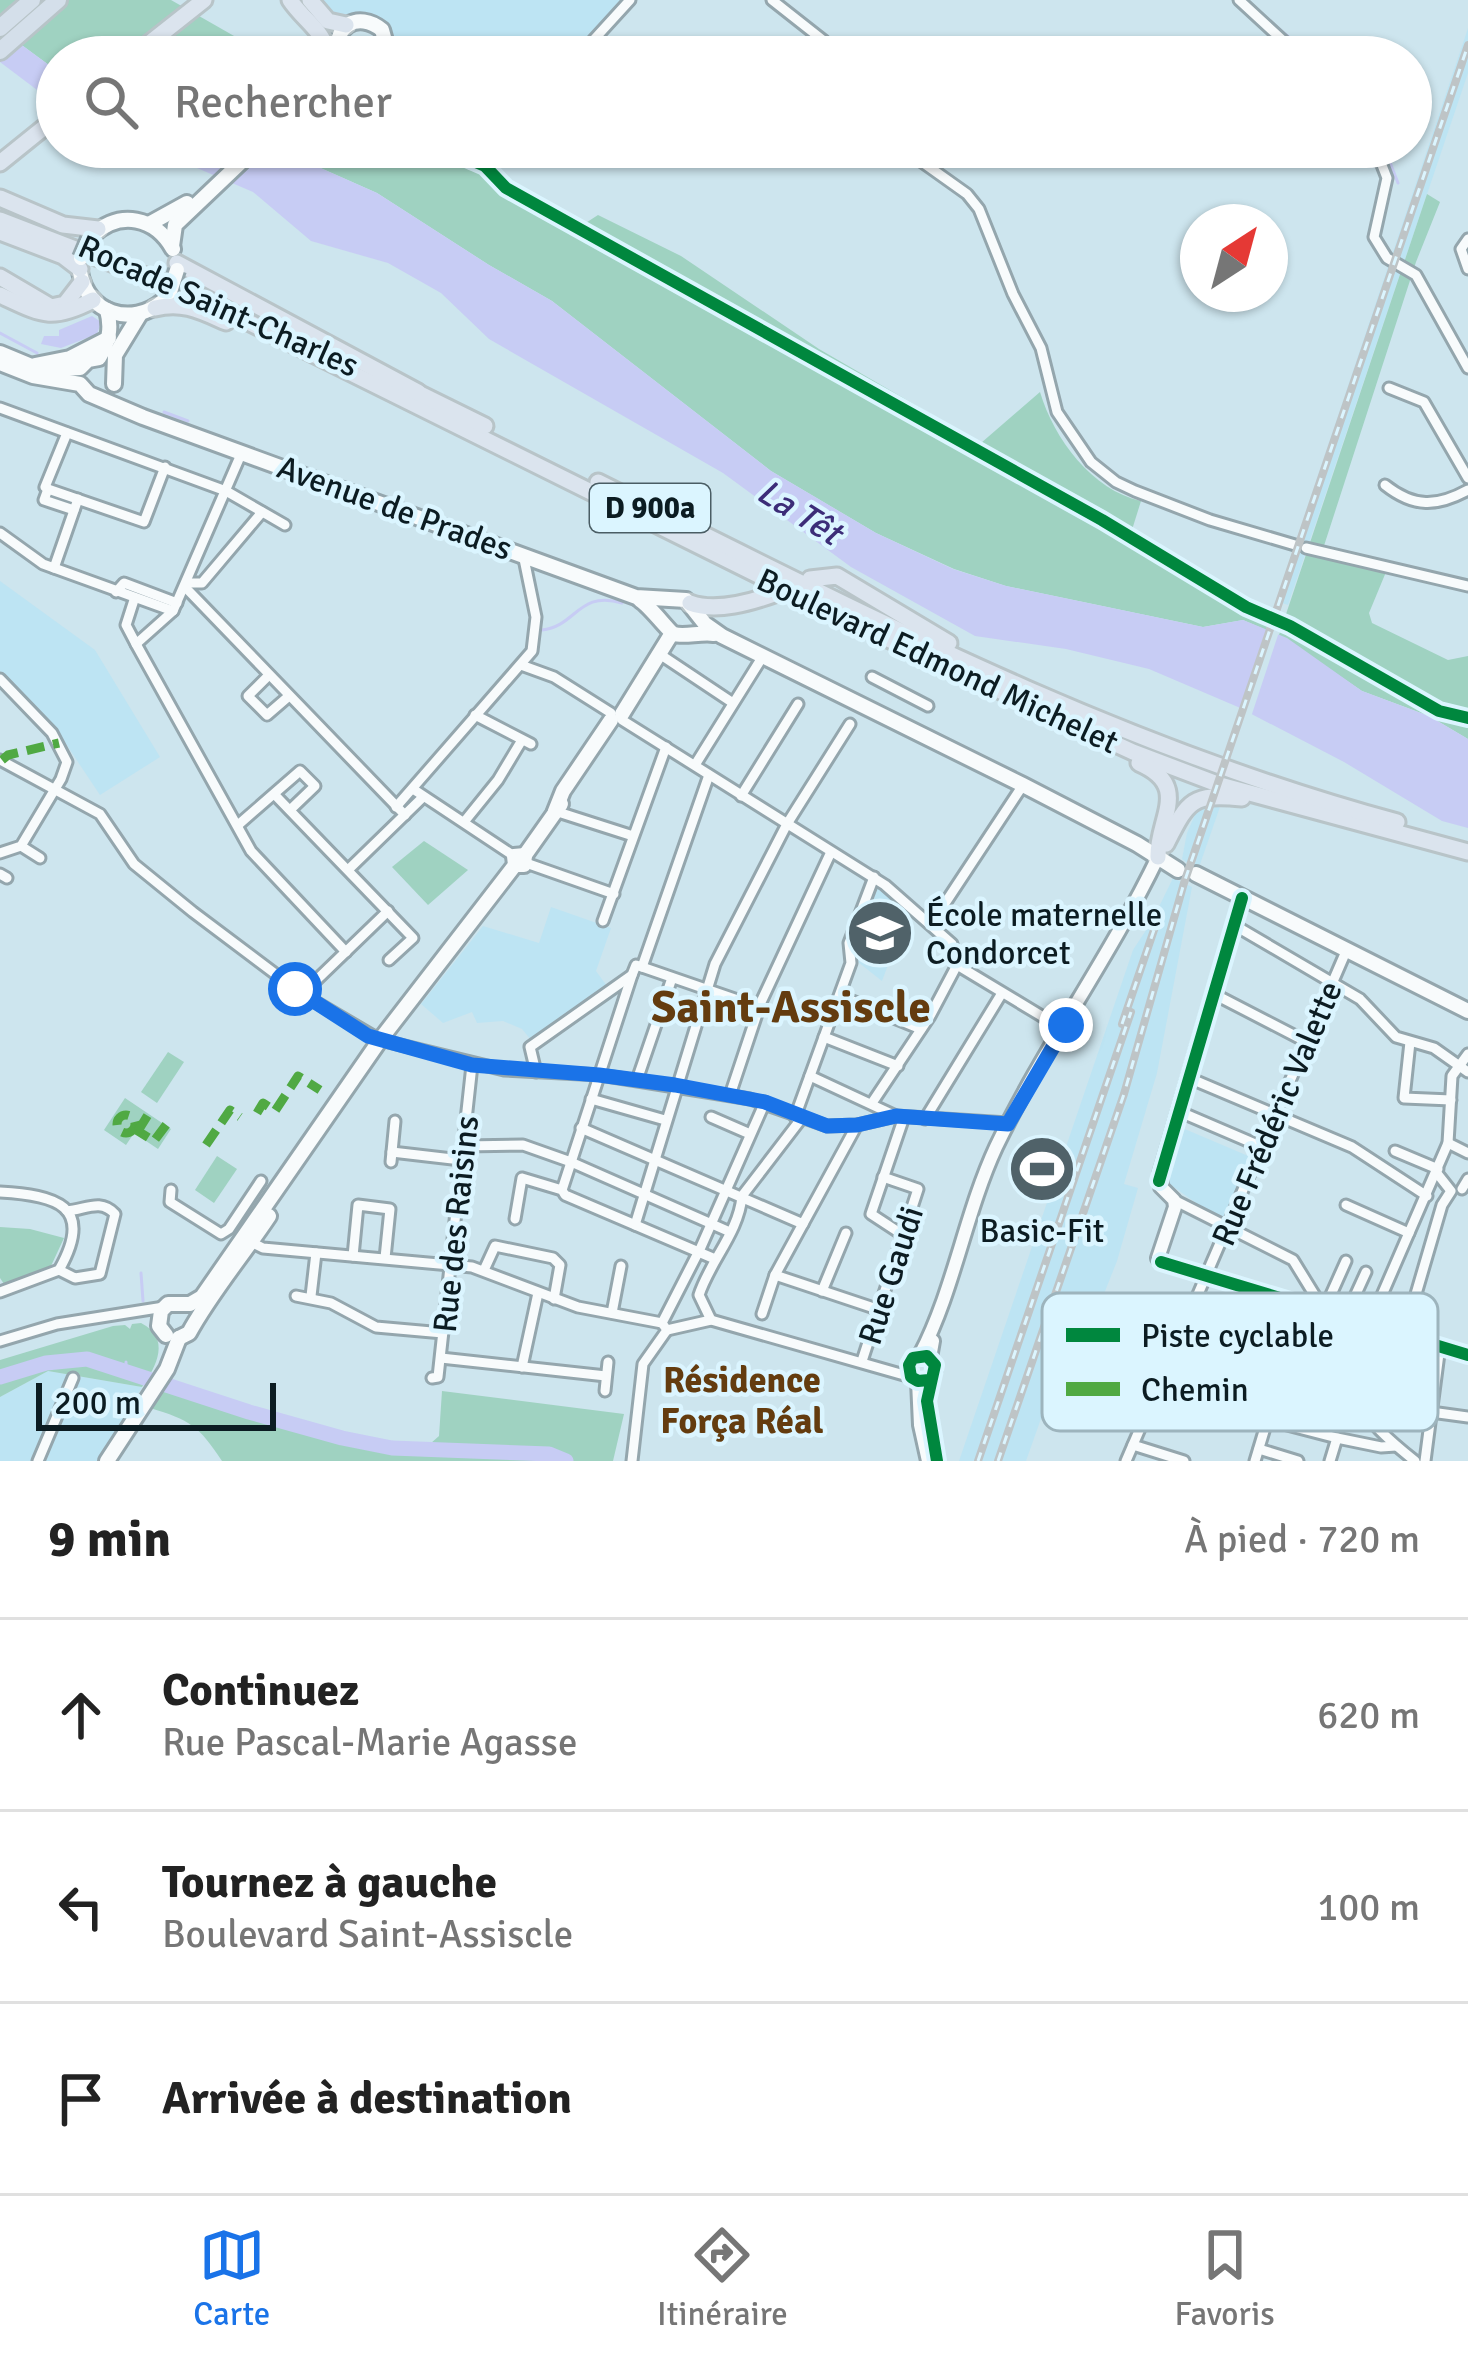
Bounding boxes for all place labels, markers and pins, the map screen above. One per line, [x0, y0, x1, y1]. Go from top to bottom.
place label: École maternelle Condorcet [926, 895, 1162, 974]
school or university icon: École maternelle Condorcet [845, 898, 915, 968]
sports icon: Basic-Fit [1007, 1134, 1077, 1204]
place label: Basic-Fit [980, 1211, 1104, 1252]

